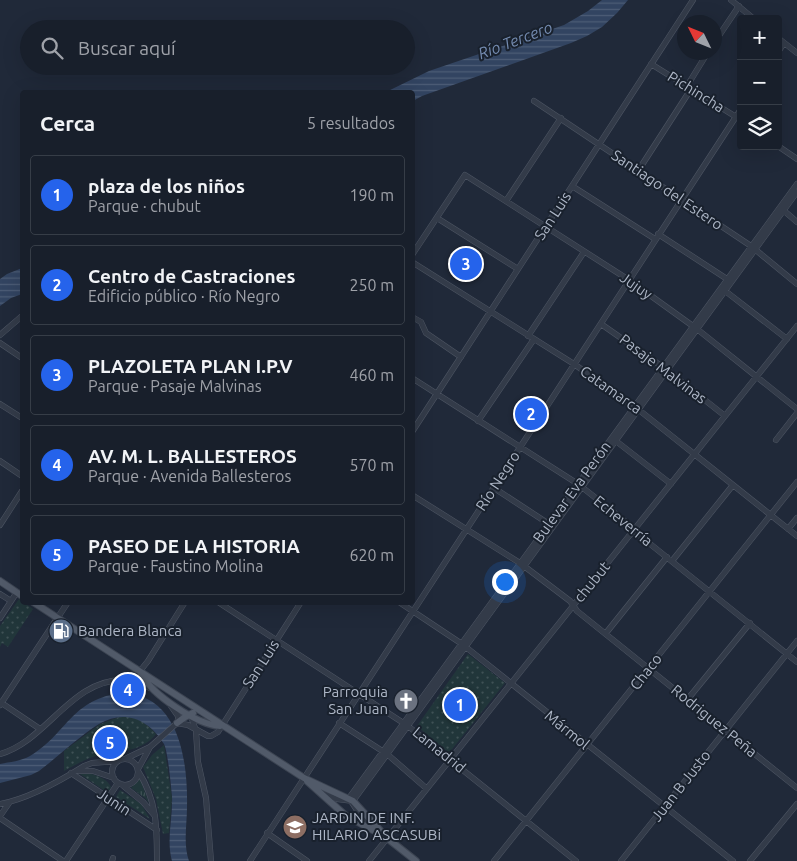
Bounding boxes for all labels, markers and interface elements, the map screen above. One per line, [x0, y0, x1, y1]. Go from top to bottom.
north arrow [677, 15, 722, 60]
map controls [737, 15, 782, 150]
button: + [737, 15, 782, 60]
water label: Río Tercero [475, 17, 555, 62]
search box [20, 20, 415, 75]
icon: search [38, 34, 66, 62]
text: Buscar aquí [78, 37, 176, 59]
button: − [737, 60, 782, 105]
street label: Pichincha [665, 68, 728, 116]
button: layers [737, 105, 782, 150]
text: Cerca [40, 111, 95, 135]
text: 5 resultados [307, 114, 395, 132]
street label: Santiago del Estero [609, 146, 726, 233]
text: plaza de los niños [88, 175, 245, 197]
text: 1 [52, 186, 62, 204]
text: 190 m [349, 186, 394, 204]
street label: San Luis [531, 188, 574, 243]
text: Parque · chubut [88, 197, 201, 215]
pin: 3 [450, 245, 482, 283]
text: Centro de Castraciones [88, 265, 295, 287]
street label: Jujuy [617, 268, 656, 303]
text: 2 [52, 276, 62, 294]
text: 250 m [349, 276, 394, 294]
text: Edificio público · Río Negro [88, 287, 280, 305]
street label: Pasaje Malvinas [616, 330, 710, 407]
text: PLAZOLETA PLAN I.P.V [88, 355, 293, 377]
street label: Catamarca [577, 362, 645, 417]
text: 3 [52, 366, 62, 384]
text: 460 m [349, 366, 394, 384]
text: Parque · Pasaje Malvinas [88, 377, 262, 395]
pin: 2 [515, 395, 547, 433]
street label: Bulevar Eva Perón [529, 438, 614, 546]
text: AV. M. L. BALLESTEROS [88, 445, 297, 467]
street label: Río Negro [472, 448, 523, 514]
text: 4 [52, 456, 62, 474]
text: 570 m [349, 456, 394, 474]
text: Parque · Avenida Ballesteros [88, 467, 291, 485]
street label: Echeverría [591, 492, 656, 549]
text: PASEO DE LA HISTORIA [88, 535, 300, 557]
text: 5 [52, 546, 62, 564]
text: 620 m [349, 546, 394, 564]
text: Parque · Faustino Molina [88, 557, 263, 575]
street label: chubut [570, 558, 613, 605]
your location [492, 569, 518, 595]
fuel station icon: Bandera Blanca [48, 618, 74, 644]
place label: Bandera Blanca [78, 622, 182, 639]
street label: San Luis [239, 636, 282, 691]
street label: Chaco [626, 650, 665, 693]
pin: 4 [112, 671, 144, 709]
street label: Rodriguez Peña [668, 681, 761, 760]
place label: Parroquia San Juan [323, 683, 388, 717]
pin: 1 [444, 686, 476, 724]
church icon: Parroquia San Juan [393, 688, 419, 714]
street label: Mármol [542, 707, 593, 753]
street label: Lamadrid [410, 723, 469, 776]
pin: 5 [94, 724, 126, 762]
street label: Juan B Justo [648, 747, 714, 825]
street label: Junin [94, 784, 134, 819]
place label: JARDIN DE INF. HILARIO ASCASUBi [312, 809, 441, 843]
school or university icon: JARDIN DE INF. HILARIO ASCASUBi [282, 814, 308, 840]

